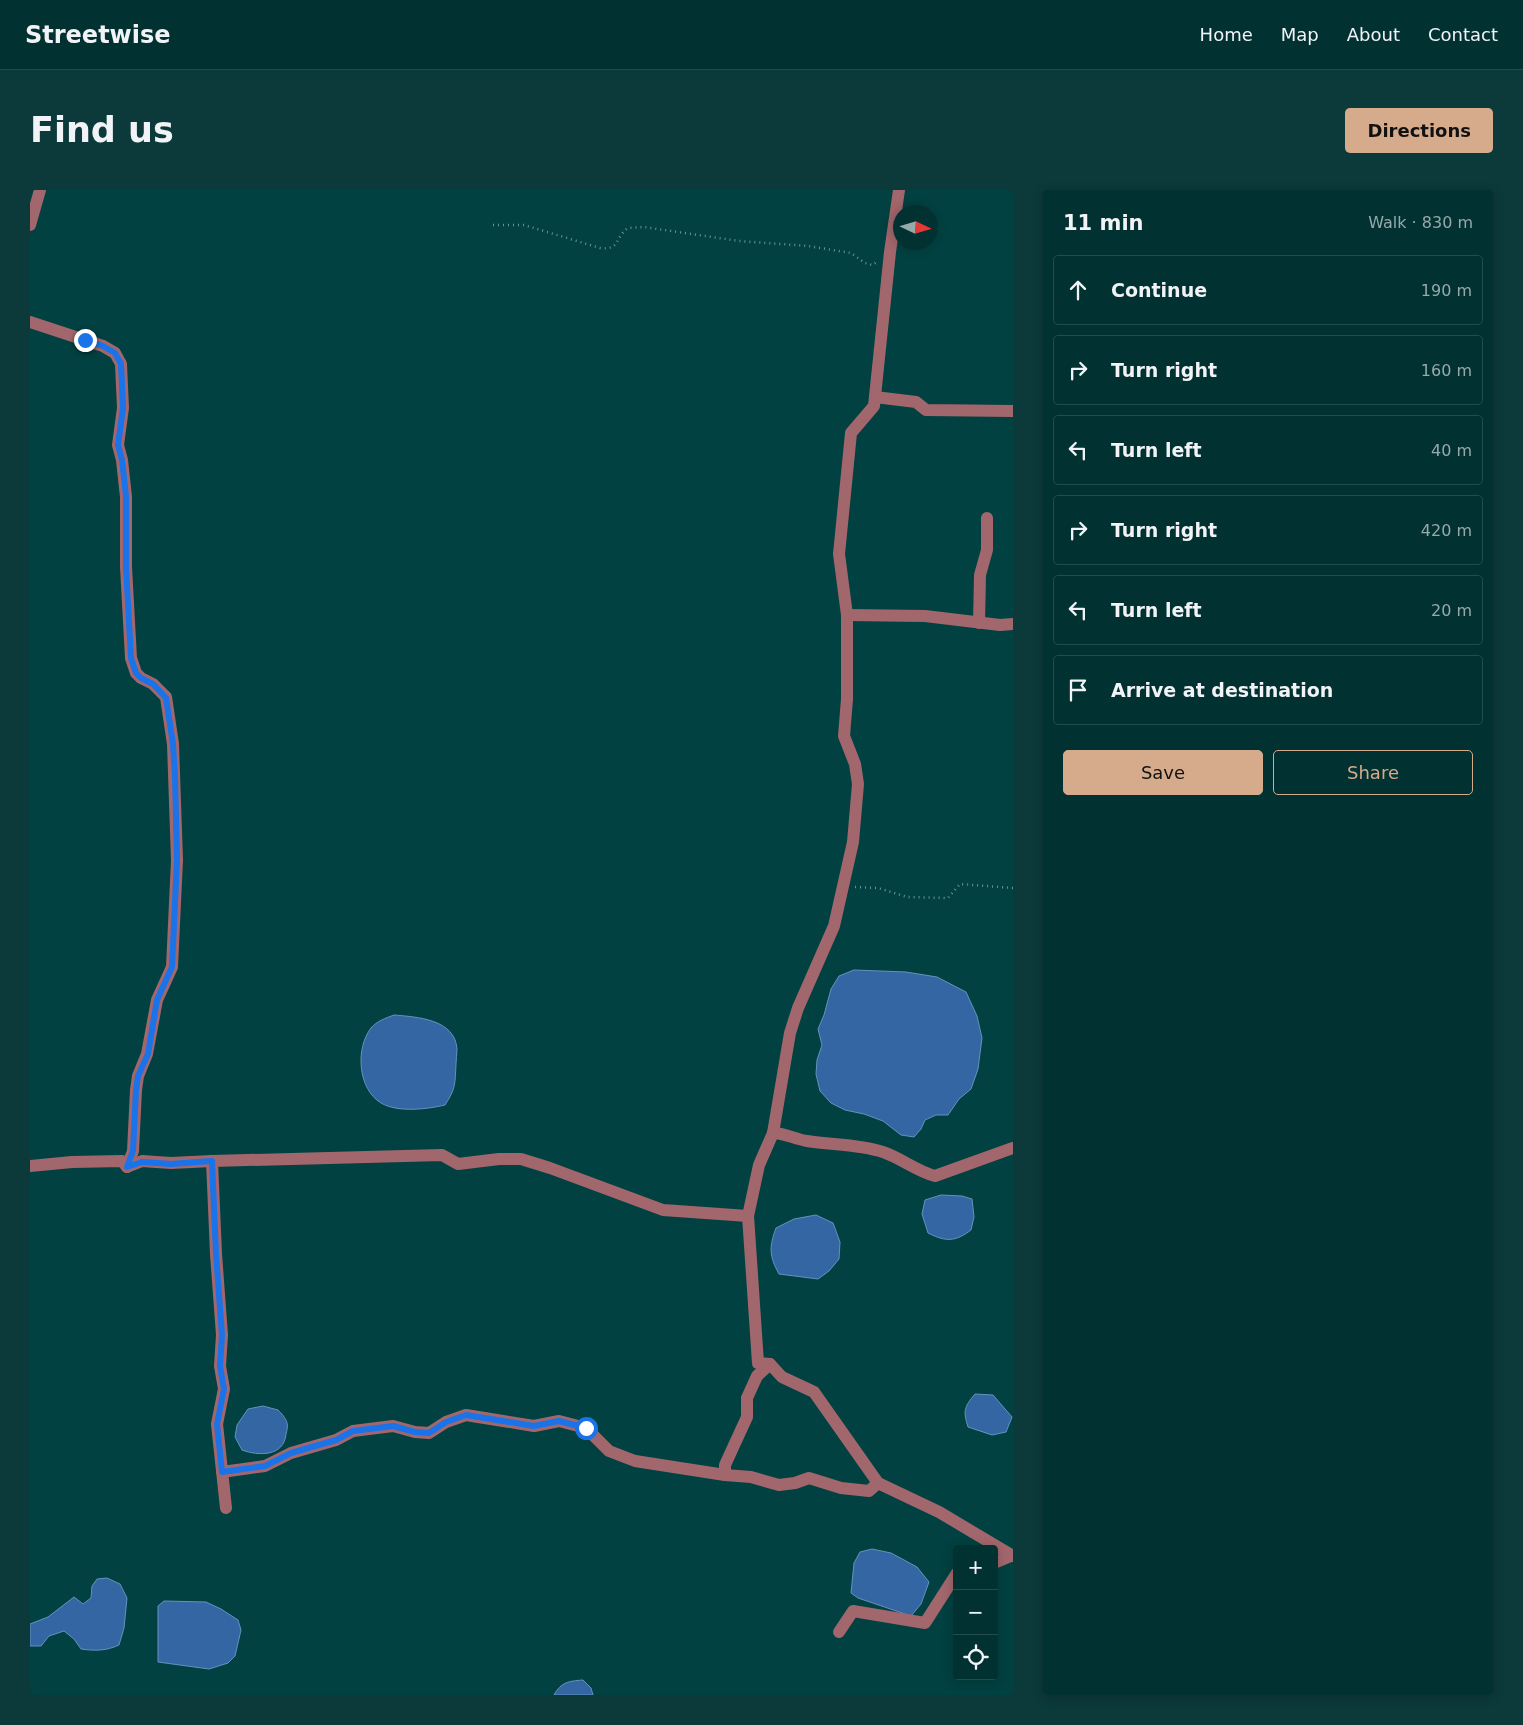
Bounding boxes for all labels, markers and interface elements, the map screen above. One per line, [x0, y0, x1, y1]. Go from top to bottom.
text: Streetwise [25, 21, 171, 49]
text: Home [1200, 24, 1253, 45]
text: Map [1281, 24, 1319, 45]
text: About [1347, 24, 1400, 45]
text: Contact [1428, 24, 1498, 45]
button: Directions [1345, 108, 1493, 153]
text: Find us [30, 110, 174, 150]
north arrow [893, 205, 938, 250]
text: 11 min [1063, 211, 1144, 235]
text: Walk · 830 m [1368, 213, 1473, 232]
icon: ahead [1064, 276, 1092, 304]
text: Continue [1111, 279, 1207, 301]
text: 190 m [1421, 281, 1472, 300]
route end [74, 329, 97, 352]
icon: right [1064, 356, 1092, 384]
text: Turn right [1111, 359, 1217, 381]
text: 160 m [1421, 361, 1472, 380]
icon: left [1064, 436, 1092, 464]
text: Turn left [1111, 439, 1202, 461]
text: 40 m [1431, 441, 1472, 460]
icon: right [1064, 516, 1092, 544]
text: Turn right [1111, 519, 1217, 541]
text: 420 m [1421, 521, 1472, 540]
icon: left [1064, 596, 1092, 624]
text: Turn left [1111, 599, 1202, 621]
text: 20 m [1431, 601, 1472, 620]
icon: arrive [1064, 676, 1092, 704]
text: Arrive at destination [1111, 679, 1333, 701]
button: Save [1063, 750, 1263, 795]
button: Share [1273, 750, 1473, 795]
route start [575, 1417, 598, 1440]
map controls [953, 1545, 998, 1680]
button: + [953, 1545, 998, 1590]
button: − [953, 1590, 998, 1635]
button: locate [953, 1635, 998, 1680]

